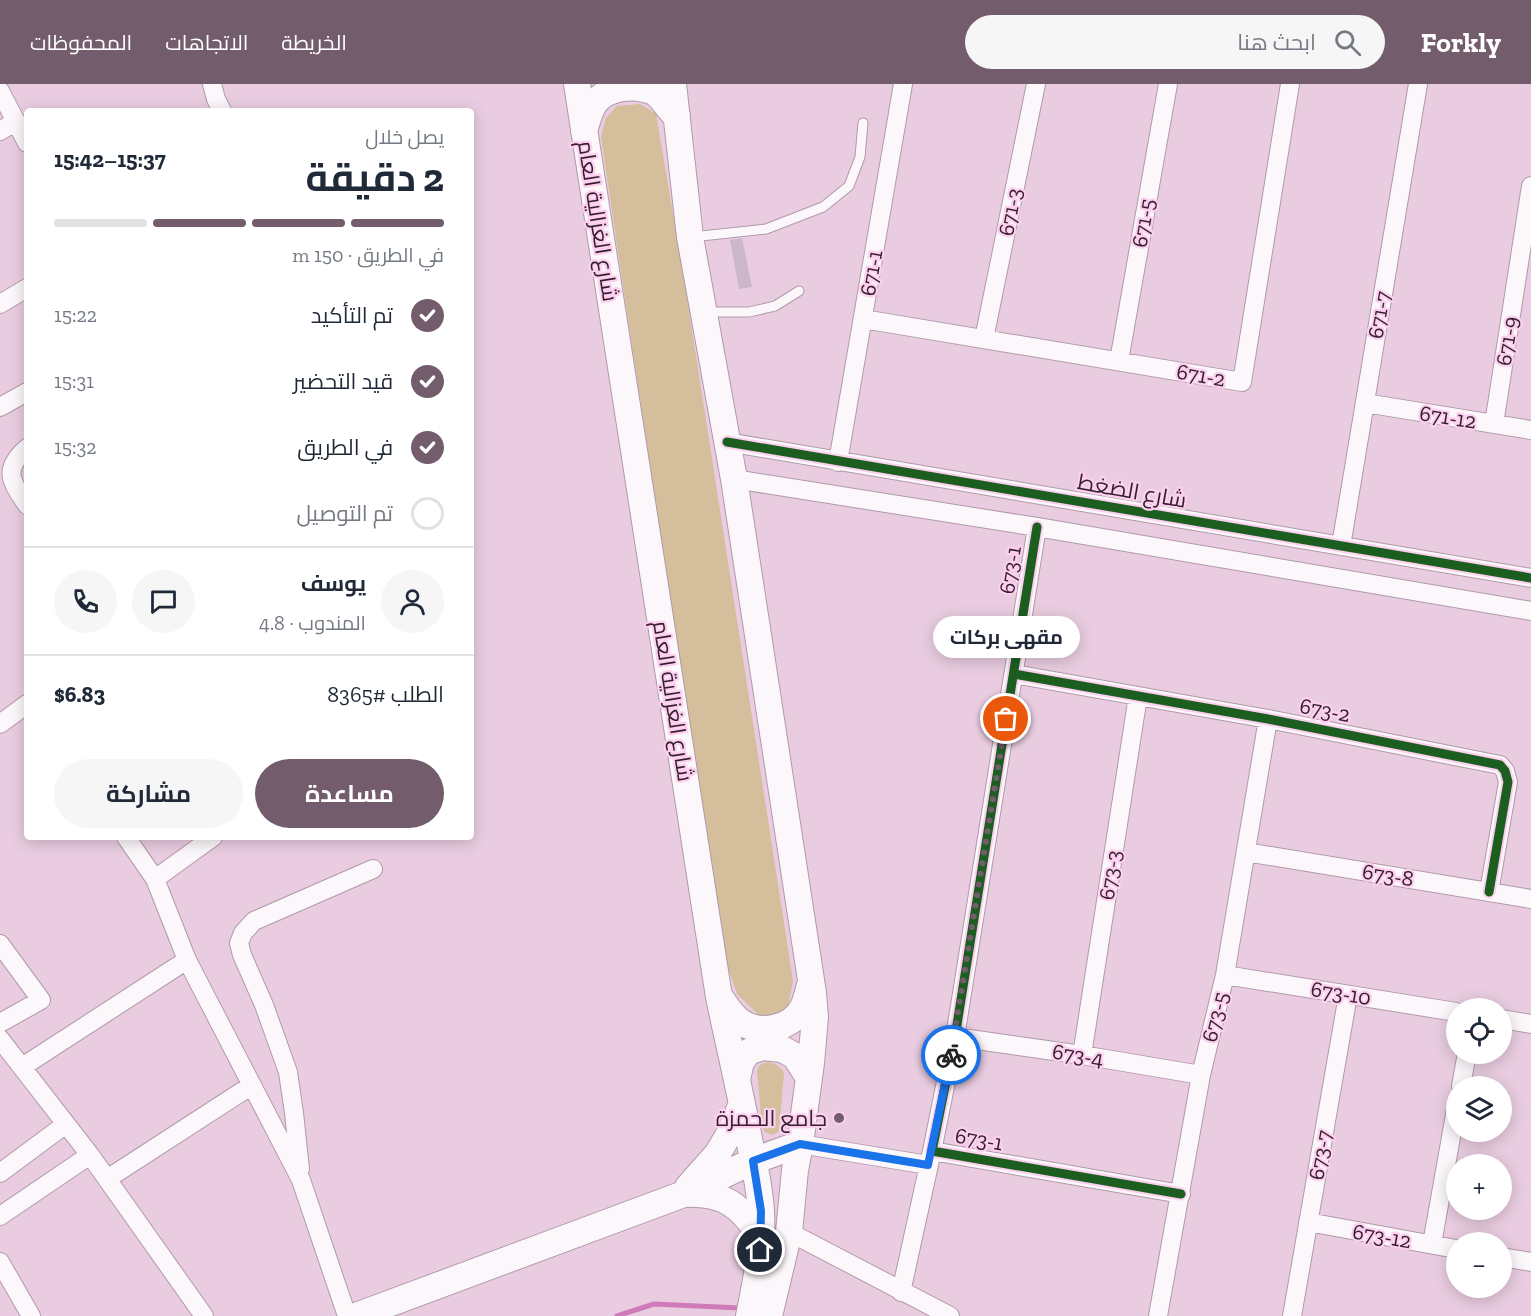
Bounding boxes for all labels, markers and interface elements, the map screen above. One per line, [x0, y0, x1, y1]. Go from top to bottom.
search box [965, 15, 1385, 69]
icon: search [1331, 26, 1364, 59]
text: Forkly [1421, 26, 1501, 59]
text: ابحث هنا [1237, 29, 1316, 56]
text: المحفوظات [30, 30, 132, 55]
text: الاتجاهات [165, 30, 248, 55]
text: الخريطة [281, 30, 347, 55]
text: يصل خلال [365, 125, 444, 149]
street label: شارع الغزالية العام [570, 139, 624, 304]
text: 15:37–15:42 [54, 146, 166, 173]
text: 2 دقيقة [306, 154, 444, 201]
street label: 671-3 [992, 186, 1028, 238]
street label: 671-5 [1125, 197, 1161, 249]
text: في الطريق · 150 m [292, 243, 444, 267]
street label: 671-1 [854, 247, 888, 298]
street label: 671-7 [1362, 289, 1397, 341]
icon: check [411, 299, 444, 332]
text: تم التأكيد [311, 302, 393, 329]
text: 15:22 [54, 303, 97, 327]
street label: 671-9 [1490, 314, 1524, 368]
street label: 671-2 [1175, 357, 1227, 393]
icon: check [411, 365, 444, 398]
text: قيد التحضير [293, 368, 393, 395]
text: 15:31 [54, 369, 94, 393]
street label: 671-12 [1418, 399, 1478, 435]
icon: check [411, 431, 444, 464]
text: في الطريق [297, 434, 393, 461]
text: 15:32 [54, 435, 97, 459]
street label: شارع الضغط [1075, 468, 1188, 515]
text: تم التوصيل [297, 500, 393, 527]
street label: 673-1 [993, 544, 1027, 596]
button: phone [54, 570, 117, 633]
button: chat [132, 570, 195, 633]
text: يوسف [301, 570, 366, 597]
button: person [381, 570, 444, 633]
text: المندوب · 4.8 [259, 611, 366, 635]
callout: مقهى بركات [932, 617, 1080, 659]
street label: شارع الغزالية العام [645, 619, 699, 784]
text: مقهى بركات [950, 625, 1063, 649]
text: $6.83 [54, 681, 105, 708]
text: الطلب #8365 [327, 681, 444, 708]
street label: 673-2 [1297, 692, 1353, 728]
pin [980, 693, 1031, 744]
icon: bag [989, 702, 1022, 735]
button: مشاركة [54, 759, 243, 828]
button: مساعدة [255, 759, 444, 828]
street label: 673-3 [1093, 848, 1127, 902]
street label: 673-8 [1360, 858, 1416, 892]
street label: 673-10 [1309, 975, 1373, 1011]
street label: 673-5 [1196, 989, 1234, 1045]
map controls [1446, 998, 1512, 1298]
button: locate [1446, 998, 1512, 1064]
courier [921, 1025, 981, 1085]
street label: 673-4 [1050, 1038, 1106, 1072]
icon: bike [935, 1039, 968, 1072]
button: layers [1446, 1076, 1512, 1142]
place label: جامع الحمزة [716, 1105, 827, 1133]
marker: جامع الحمزة [832, 1111, 846, 1125]
street label: 673-1 [953, 1122, 1006, 1157]
street label: 673-7 [1302, 1127, 1338, 1182]
button: + [1446, 1154, 1512, 1220]
street label: 673-12 [1350, 1218, 1414, 1254]
pin [734, 1224, 785, 1275]
button: − [1446, 1232, 1512, 1298]
icon: home [743, 1233, 776, 1266]

